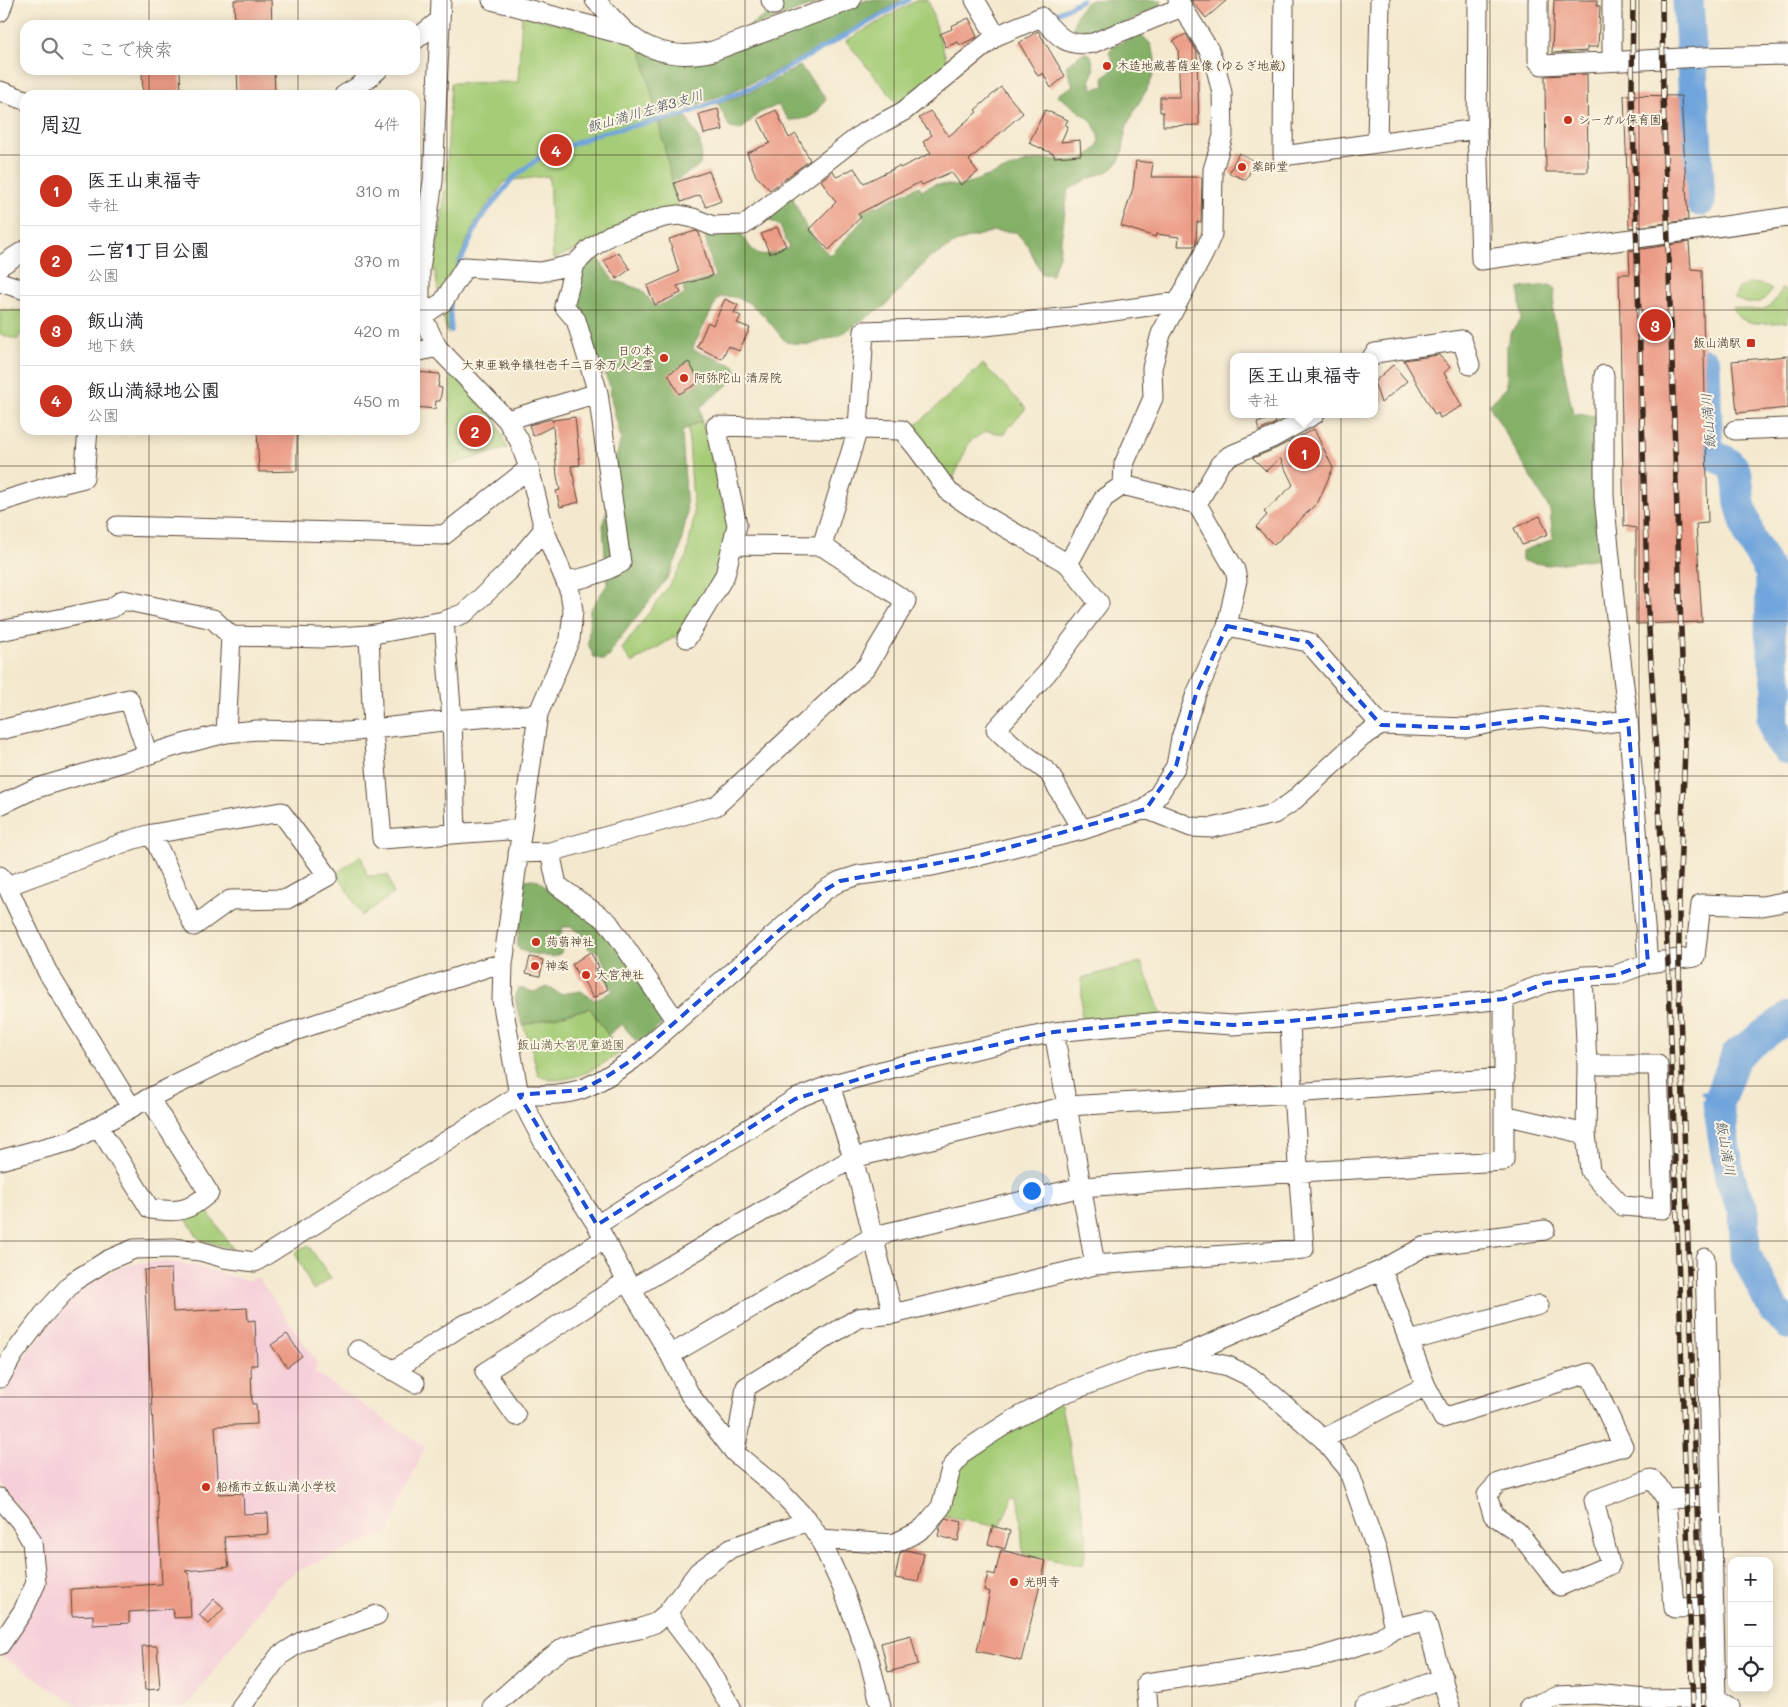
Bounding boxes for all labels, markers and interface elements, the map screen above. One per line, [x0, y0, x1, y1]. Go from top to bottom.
search box [20, 20, 420, 75]
icon: search [38, 34, 66, 62]
text: ここで検索 [78, 36, 173, 61]
place label: 木造地蔵菩薩坐像 (ゆるぎ地蔵) [1117, 57, 1285, 73]
marker: 木造地蔵菩薩坐像 (ゆるぎ地蔵) [1101, 60, 1113, 72]
water label: 飯山満川左第3支川 [584, 85, 705, 136]
text: 周辺 [40, 110, 82, 137]
place label: シーガル保育園 [1578, 111, 1662, 127]
text: 4件 [375, 113, 400, 134]
marker: シーガル保育園 [1562, 114, 1574, 126]
pin: 4 [540, 131, 572, 169]
place label: 薬師堂 [1252, 158, 1288, 174]
marker: 薬師堂 [1236, 161, 1248, 173]
text: 医王山東福寺 [87, 167, 201, 192]
text: 1 [52, 180, 60, 201]
text: 310 m [356, 180, 400, 201]
text: 寺社 [87, 194, 119, 215]
text: 二宮1丁目公園 [87, 237, 209, 262]
text: 2 [52, 250, 60, 271]
text: 370 m [354, 250, 400, 271]
text: 公園 [87, 264, 119, 285]
pin: 3 [1639, 306, 1671, 344]
text: 飯山満 [87, 307, 144, 332]
text: 3 [51, 320, 61, 341]
text: 420 m [354, 320, 400, 341]
text: 地下鉄 [87, 334, 135, 355]
place label: 飯山満駅 [1693, 334, 1741, 350]
marker: 飯山満駅 [1745, 337, 1757, 349]
place label: 日の本 大東亜戦争犠牲壱千二百余万人之霊 [462, 342, 654, 372]
marker: 日の本 大東亜戦争犠牲壱千二百余万人之霊 [658, 352, 670, 364]
popup [1230, 353, 1378, 418]
text: 医王山東福寺 [1247, 362, 1361, 387]
place label: 阿弥陀山 清房院 [694, 369, 782, 385]
marker: 阿弥陀山 清房院 [678, 372, 690, 384]
text: 飯山満緑地公園 [87, 377, 220, 402]
text: 寺社 [1247, 389, 1279, 410]
text: 4 [51, 390, 61, 411]
text: 450 m [354, 390, 400, 411]
water label: 飯山満川 [1696, 392, 1719, 450]
text: 公園 [87, 404, 119, 425]
pin: 2 [459, 412, 491, 450]
pin: 1 [1288, 434, 1320, 472]
place label: 蒟蒻神社 [546, 933, 594, 949]
marker: 蒟蒻神社 [530, 936, 542, 948]
place label: 神楽 [545, 957, 569, 973]
marker: 神楽 [529, 960, 541, 972]
place label: 大宮神社 [596, 966, 644, 982]
marker: 大宮神社 [580, 969, 592, 981]
park label: 飯山満大宮児童遊園 [517, 1036, 625, 1052]
water label: 飯山満川 [1712, 1119, 1741, 1177]
your location [1019, 1178, 1045, 1204]
place label: 船橋市立飯山満小学校 [216, 1478, 336, 1494]
marker: 船橋市立飯山満小学校 [200, 1481, 212, 1493]
map controls [1728, 1557, 1773, 1692]
button: + [1728, 1557, 1773, 1602]
place label: 光明寺 [1024, 1573, 1060, 1589]
marker: 光明寺 [1008, 1576, 1020, 1588]
button: − [1728, 1602, 1773, 1647]
button: locate [1728, 1647, 1773, 1692]

